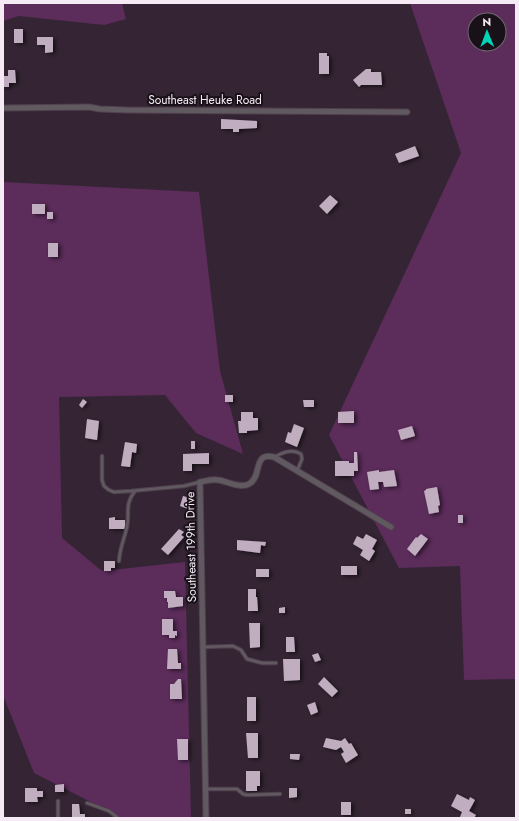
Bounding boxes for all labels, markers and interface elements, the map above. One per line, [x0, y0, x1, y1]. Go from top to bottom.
north arrow [467, 12, 507, 52]
text: N [482, 14, 491, 30]
street label: Southeast Heuke Road [148, 91, 262, 109]
street label: Southeast 199th Drive [181, 492, 201, 602]

